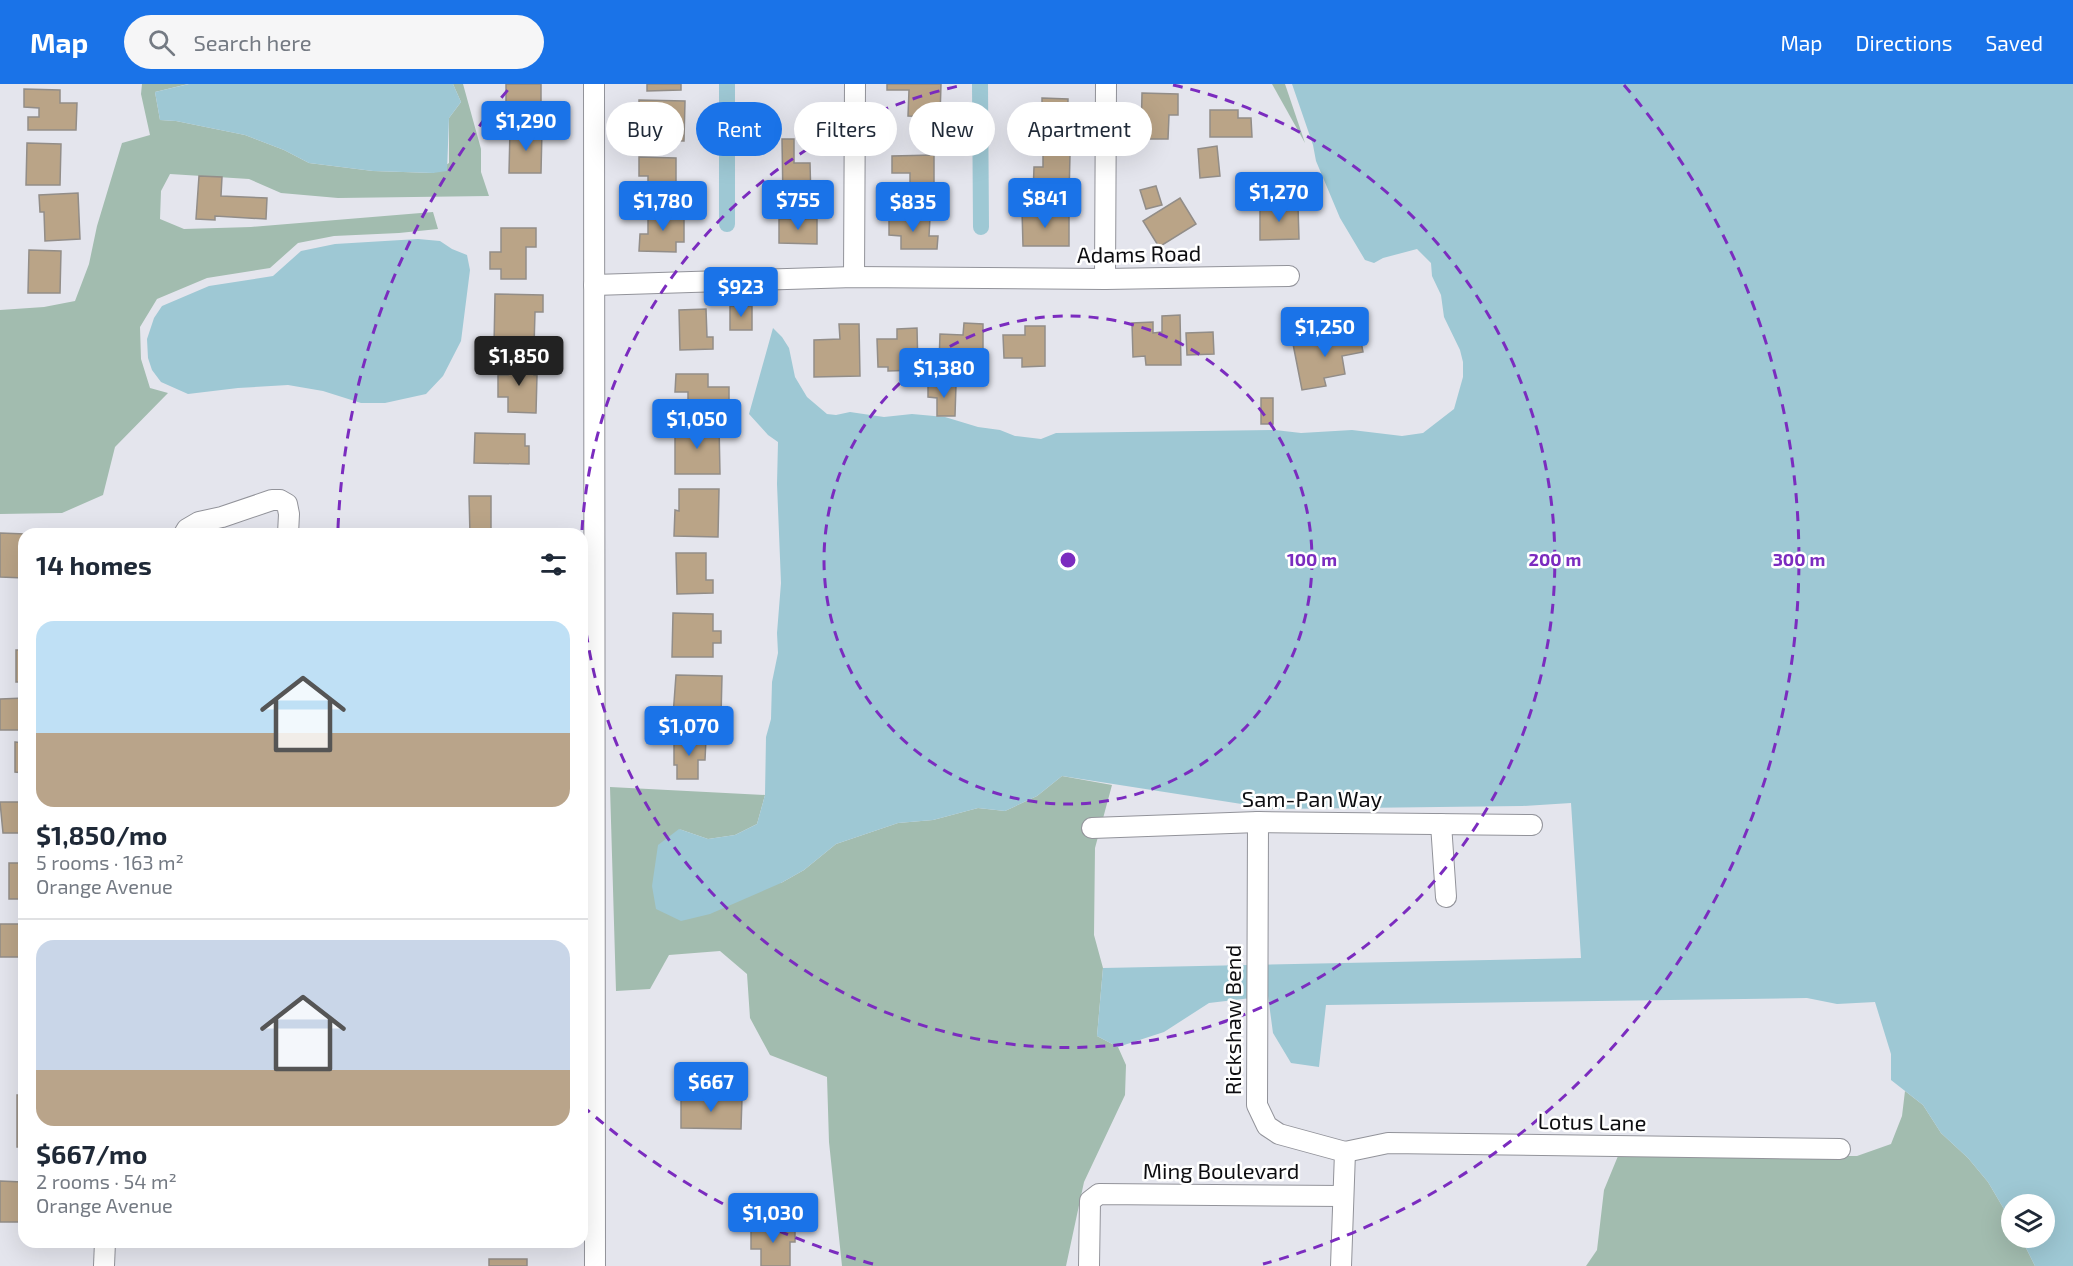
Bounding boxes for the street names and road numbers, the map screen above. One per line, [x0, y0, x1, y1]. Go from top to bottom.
street label: Adams Road [1077, 239, 1201, 267]
street label: Sam-Pan Way [1242, 785, 1382, 811]
street label: Rickshaw Bend [1219, 945, 1245, 1095]
street label: Lotus Lane [1537, 1107, 1647, 1135]
street label: Ming Boulevard [1143, 1157, 1299, 1183]

